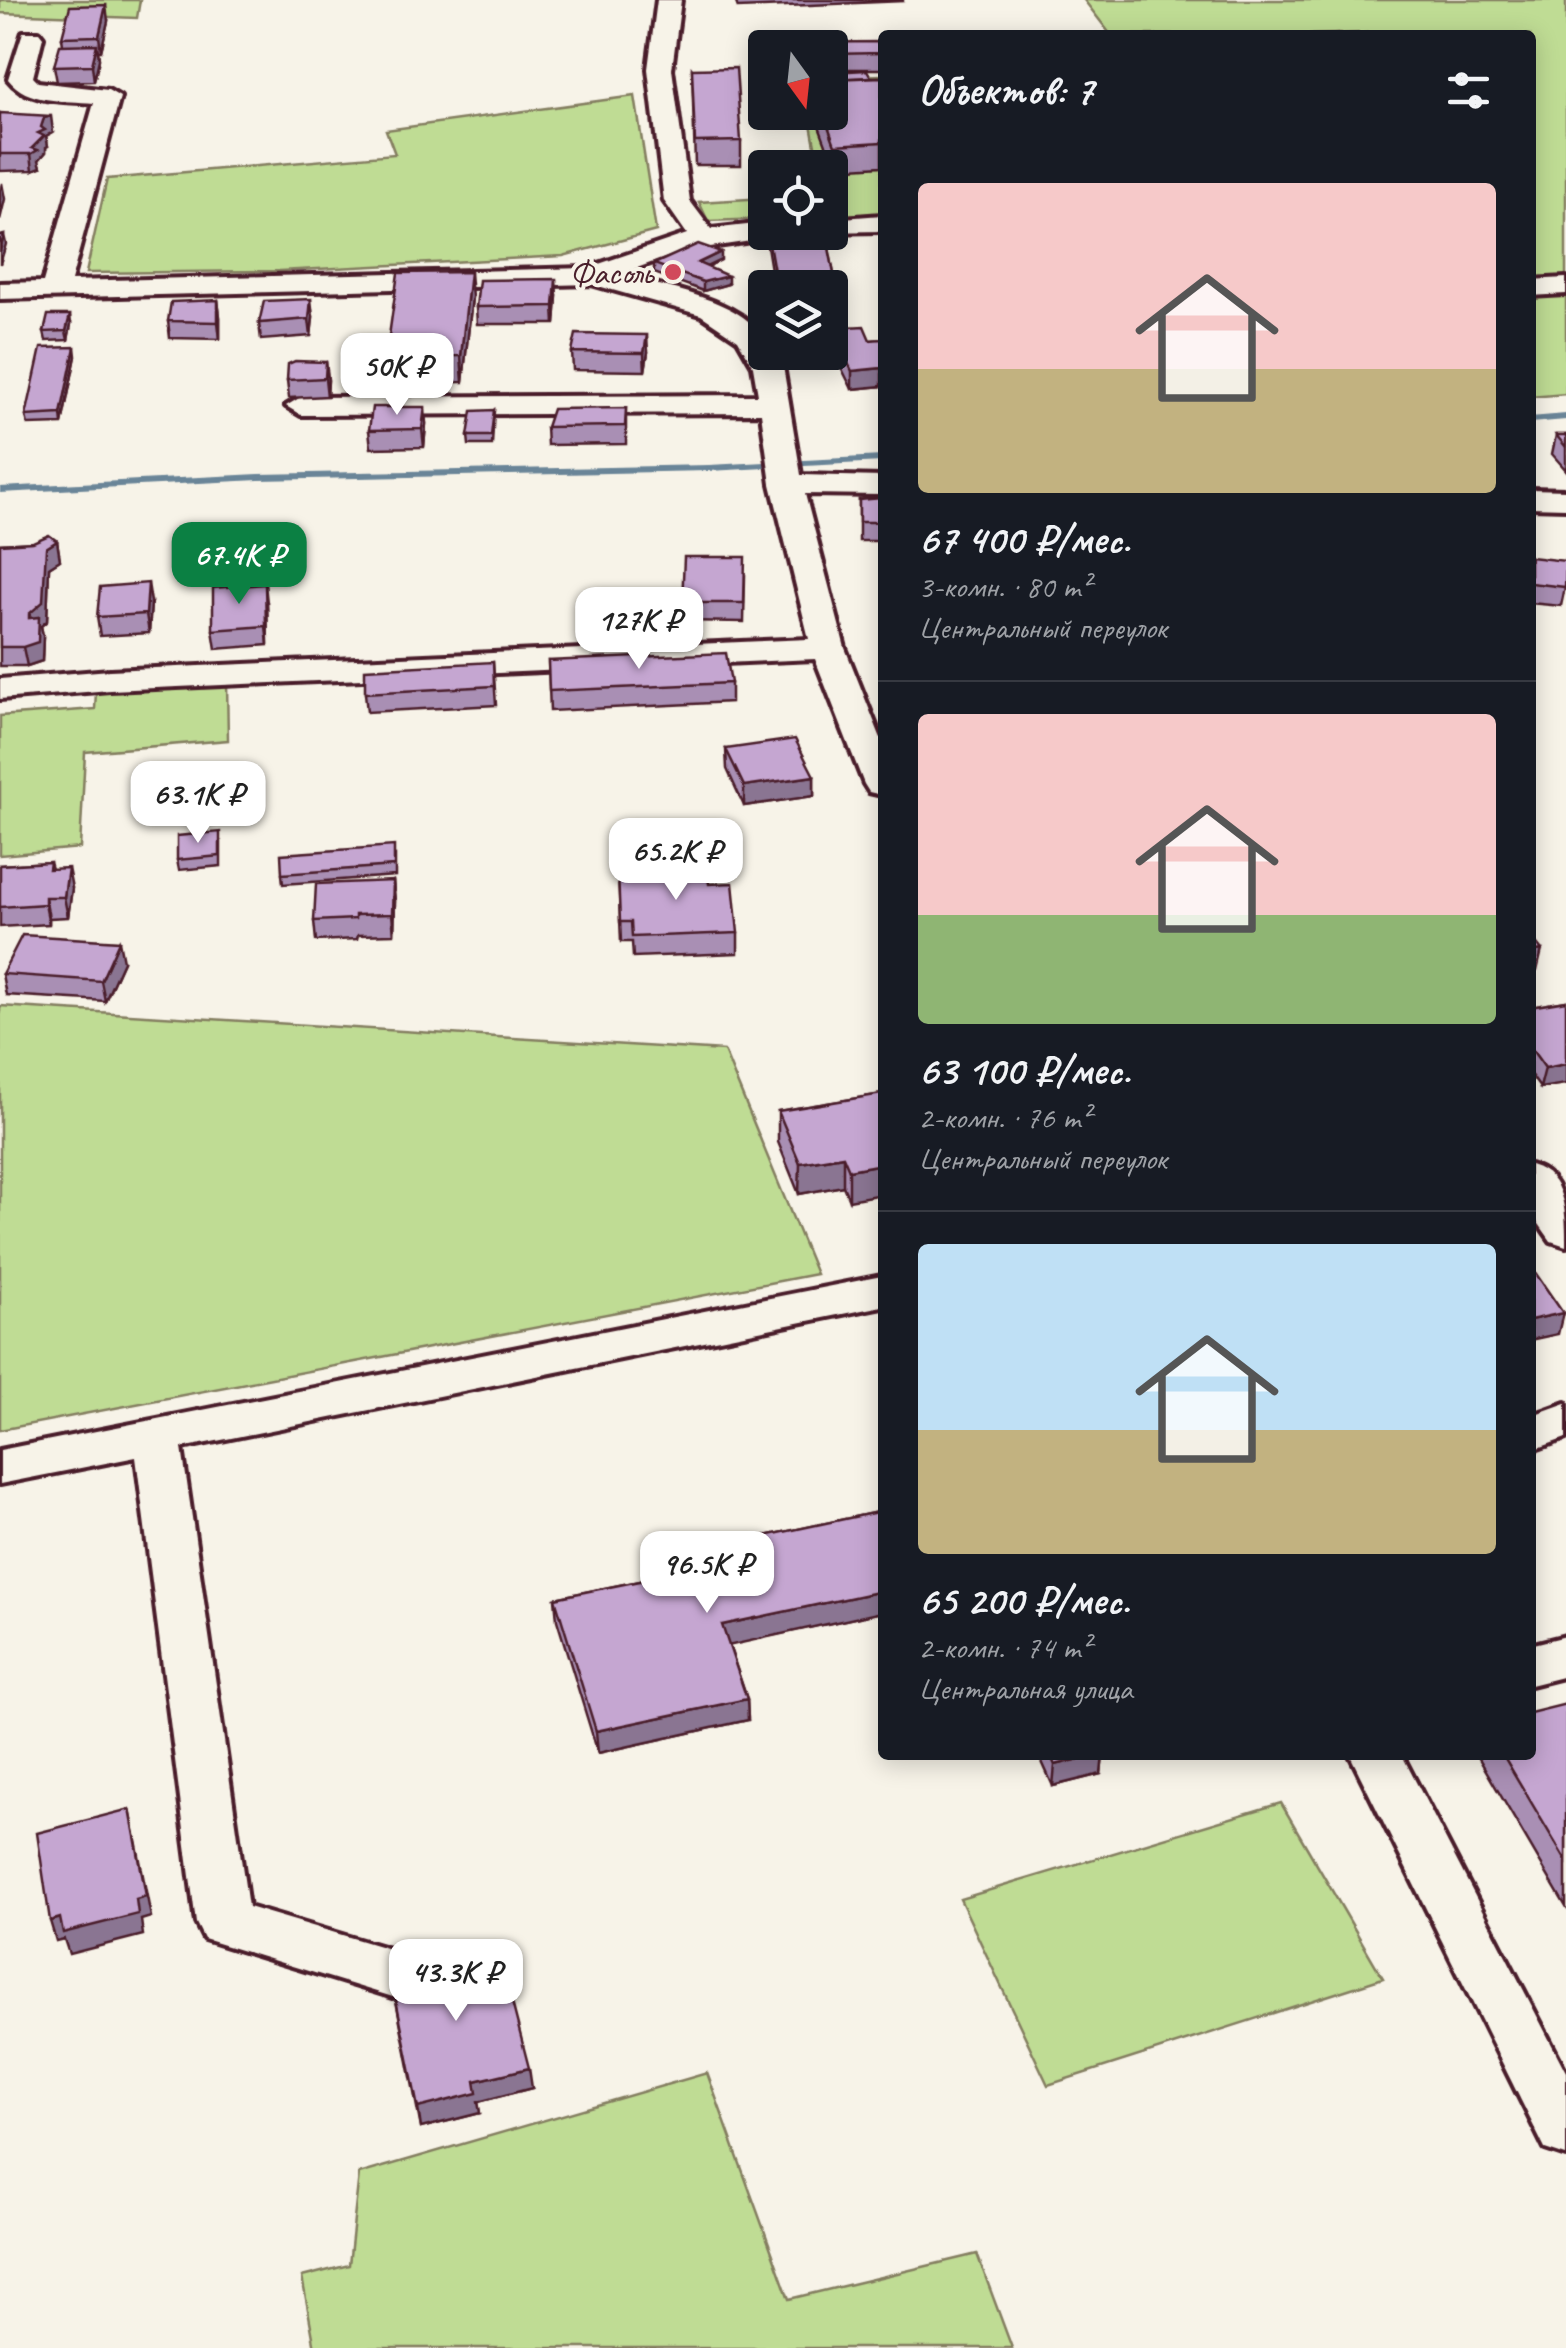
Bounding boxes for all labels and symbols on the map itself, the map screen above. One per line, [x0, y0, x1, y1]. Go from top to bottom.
north arrow [748, 30, 848, 130]
place label: Фасоль [570, 250, 655, 295]
marker: Фасоль [662, 261, 684, 283]
pin: 50K ₽ [327, 333, 467, 418]
pin: 67.4K ₽ [147, 522, 331, 607]
pin: 127K ₽ [558, 587, 720, 672]
pin: 63.1K ₽ [106, 761, 290, 846]
pin: 65.2K ₽ [584, 818, 768, 903]
pin: 96.5K ₽ [615, 1531, 799, 1616]
pin: 43.3K ₽ [364, 1939, 548, 2024]

